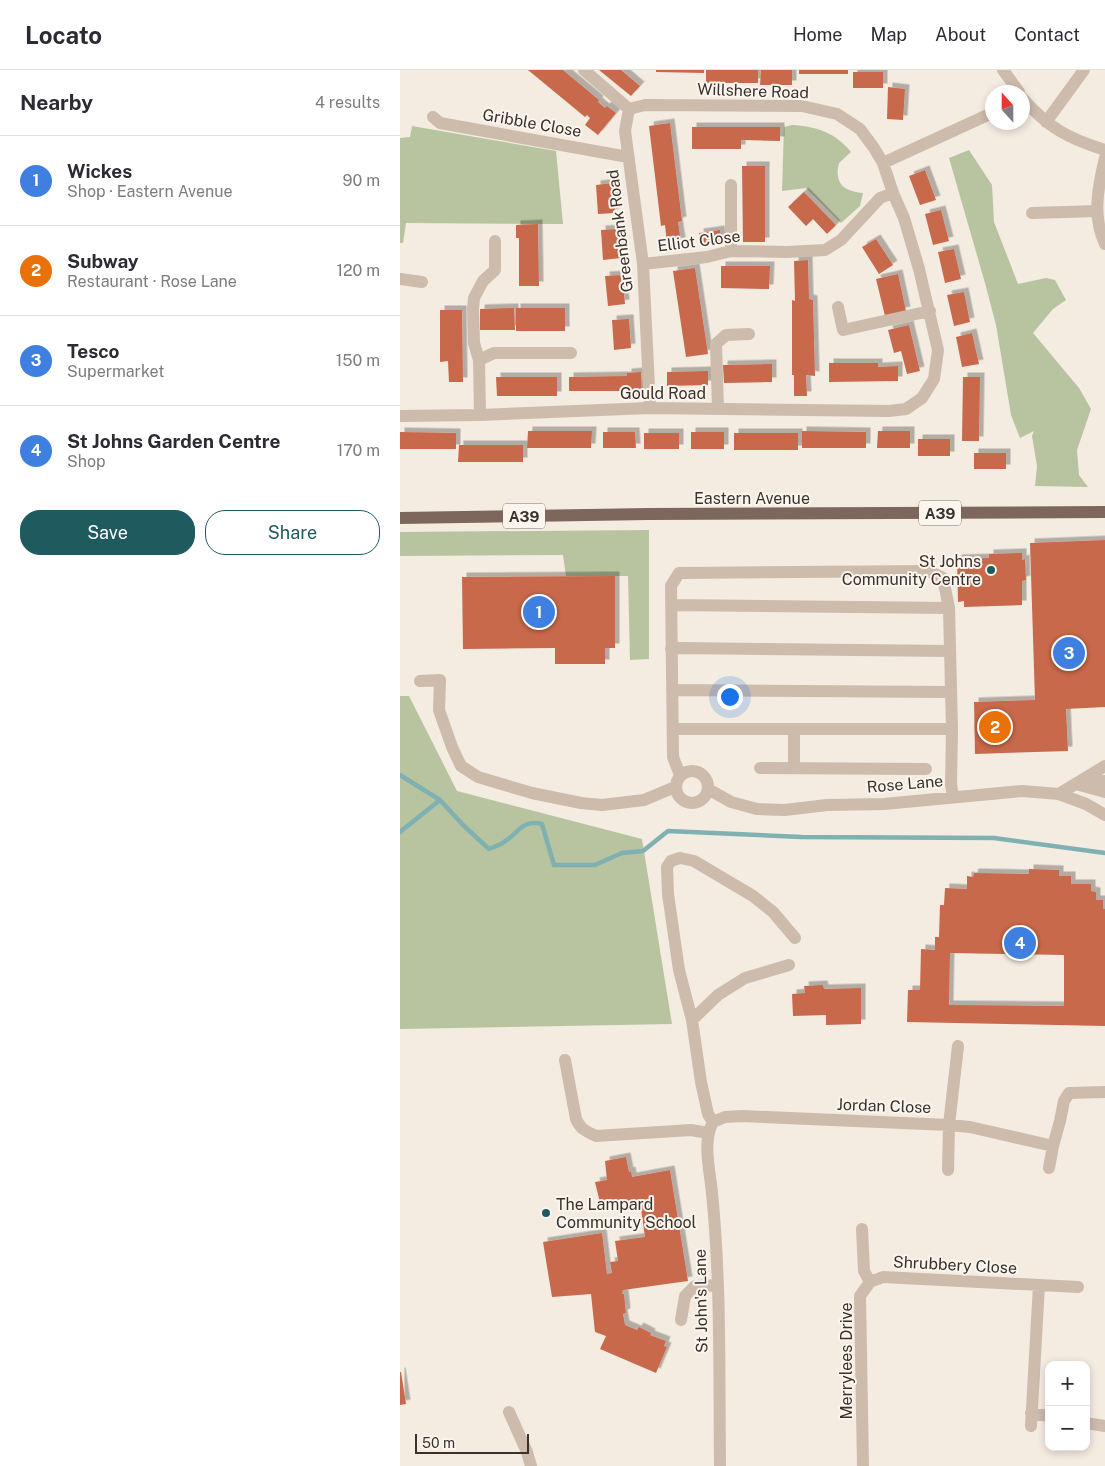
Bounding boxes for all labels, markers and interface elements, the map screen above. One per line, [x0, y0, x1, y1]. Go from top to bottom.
text: Locato [25, 21, 102, 49]
text: Home [793, 24, 843, 45]
text: Map [871, 24, 907, 45]
text: About [935, 24, 986, 45]
text: Contact [1014, 24, 1080, 45]
street label: Willshere Road [697, 80, 809, 102]
north arrow [985, 85, 1030, 130]
text: Nearby [20, 90, 93, 115]
text: 4 results [315, 93, 380, 112]
street label: Gribble Close [481, 105, 583, 141]
text: Wickes [67, 160, 132, 182]
street label: Greenbank Road [603, 169, 637, 293]
text: 1 [33, 171, 39, 190]
text: 90 m [343, 171, 380, 190]
text: Shop · Eastern Avenue [67, 182, 233, 201]
street label: Elliot Close [656, 226, 742, 256]
text: Subway [67, 250, 139, 272]
text: 2 [31, 261, 41, 280]
text: 120 m [336, 261, 380, 280]
text: Restaurant · Rose Lane [67, 272, 237, 291]
text: Tesco [67, 340, 120, 362]
text: 3 [31, 351, 41, 370]
text: 150 m [336, 351, 380, 370]
text: Supermarket [67, 362, 164, 381]
street label: Gould Road [620, 384, 706, 403]
text: St Johns Garden Centre [67, 430, 281, 452]
text: 4 [31, 441, 41, 460]
text: 170 m [337, 441, 380, 460]
text: Shop [67, 452, 106, 471]
street label: Eastern Avenue [694, 489, 810, 508]
road number: A39 [919, 500, 961, 526]
road number: A39 [503, 504, 545, 528]
button: Save [20, 510, 195, 555]
button: Share [205, 510, 380, 555]
place label: St Johns Community Centre [842, 552, 981, 589]
marker: St Johns Community Centre [985, 564, 997, 576]
pin: 1 [523, 593, 555, 631]
pin: 3 [1053, 634, 1085, 672]
your location [717, 684, 743, 710]
pin: 2 [979, 708, 1011, 746]
street label: Rose Lane [866, 771, 944, 797]
pin: 4 [1004, 924, 1036, 962]
street label: Jordan Close [836, 1095, 932, 1117]
place label: The Lampard Community School [556, 1195, 697, 1232]
marker: The Lampard Community School [540, 1207, 552, 1219]
street label: St John's Lane [691, 1249, 711, 1353]
street label: Shrubbery Close [892, 1252, 1018, 1278]
street label: Merrylees Drive [837, 1302, 856, 1420]
map controls [1045, 1361, 1090, 1451]
button: + [1045, 1361, 1090, 1406]
button: − [1045, 1406, 1090, 1451]
scale bar [415, 1431, 529, 1454]
text: 50 m [422, 1435, 455, 1451]

